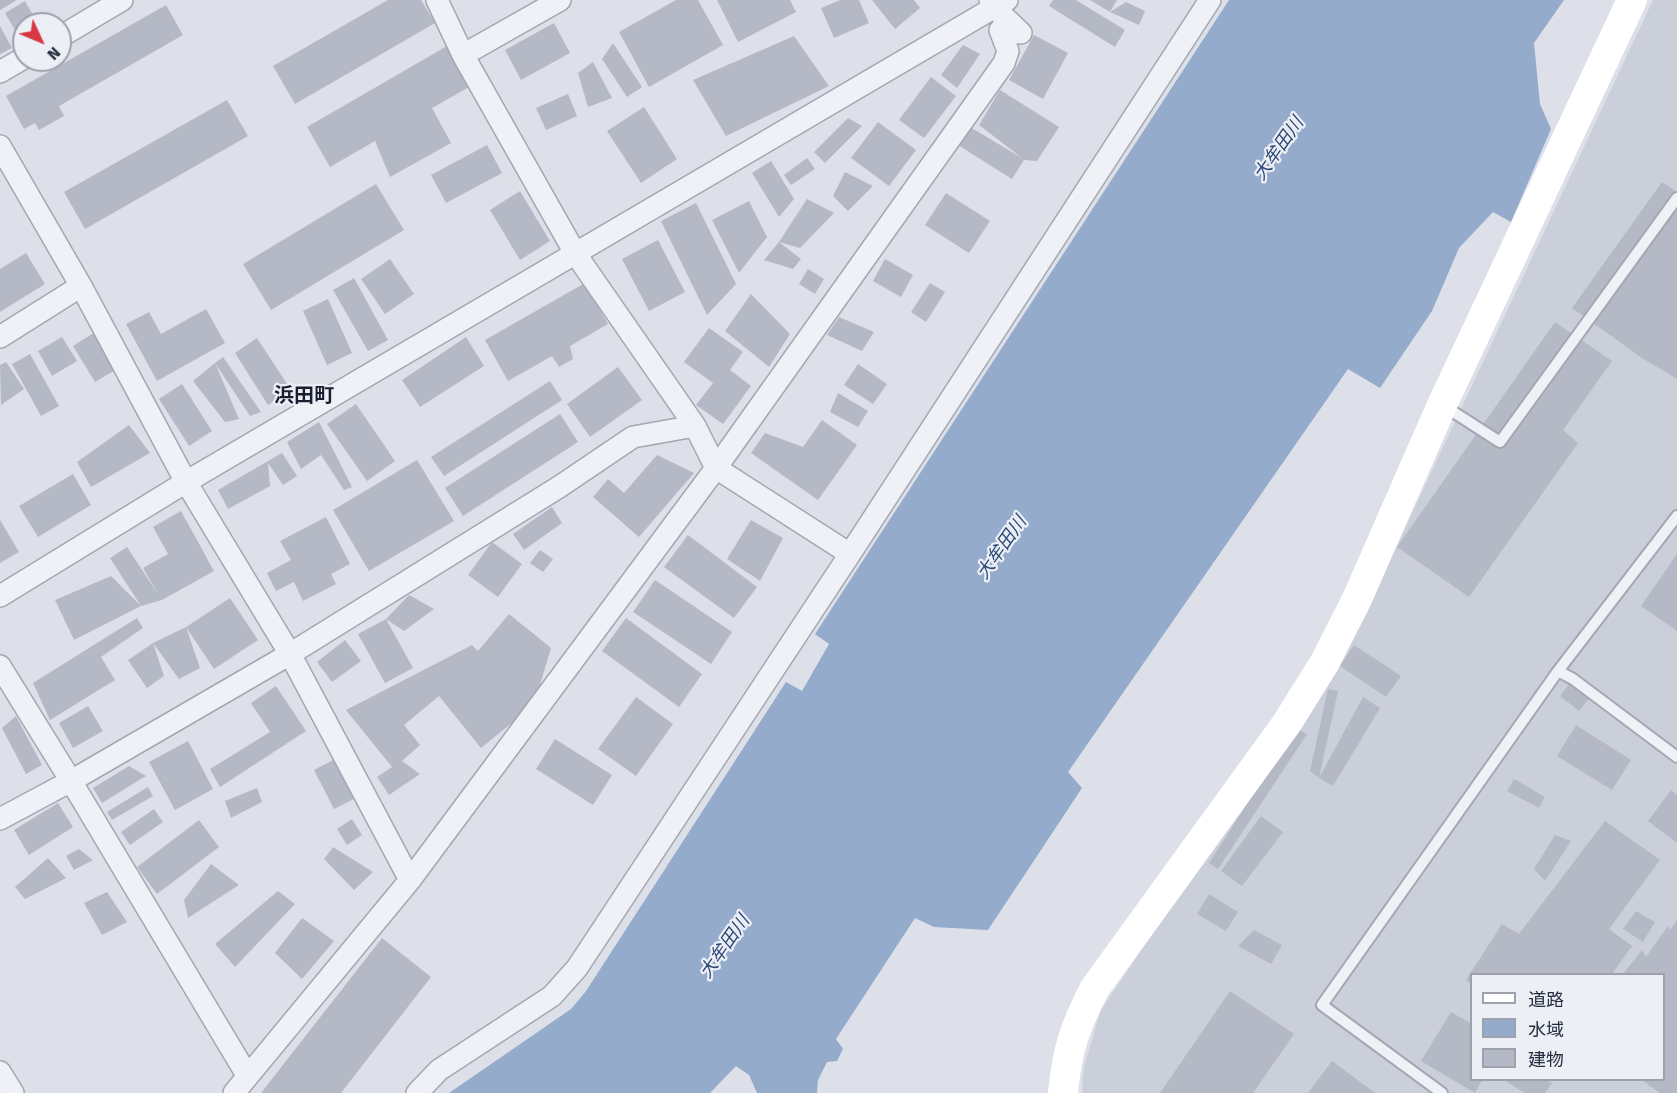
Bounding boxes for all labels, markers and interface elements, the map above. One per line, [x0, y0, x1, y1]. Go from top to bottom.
north arrow [12, 12, 72, 72]
text: N [43, 43, 64, 64]
water label: 大牟田川 [1250, 113, 1308, 185]
district label: 浜田町 [274, 384, 334, 408]
water label: 大牟田川 [973, 512, 1031, 584]
water label: 大牟田川 [696, 911, 754, 983]
legend [1470, 973, 1665, 1081]
text: 道路 [1528, 989, 1564, 1011]
text: 水域 [1528, 1019, 1564, 1041]
text: 建物 [1528, 1049, 1564, 1071]

